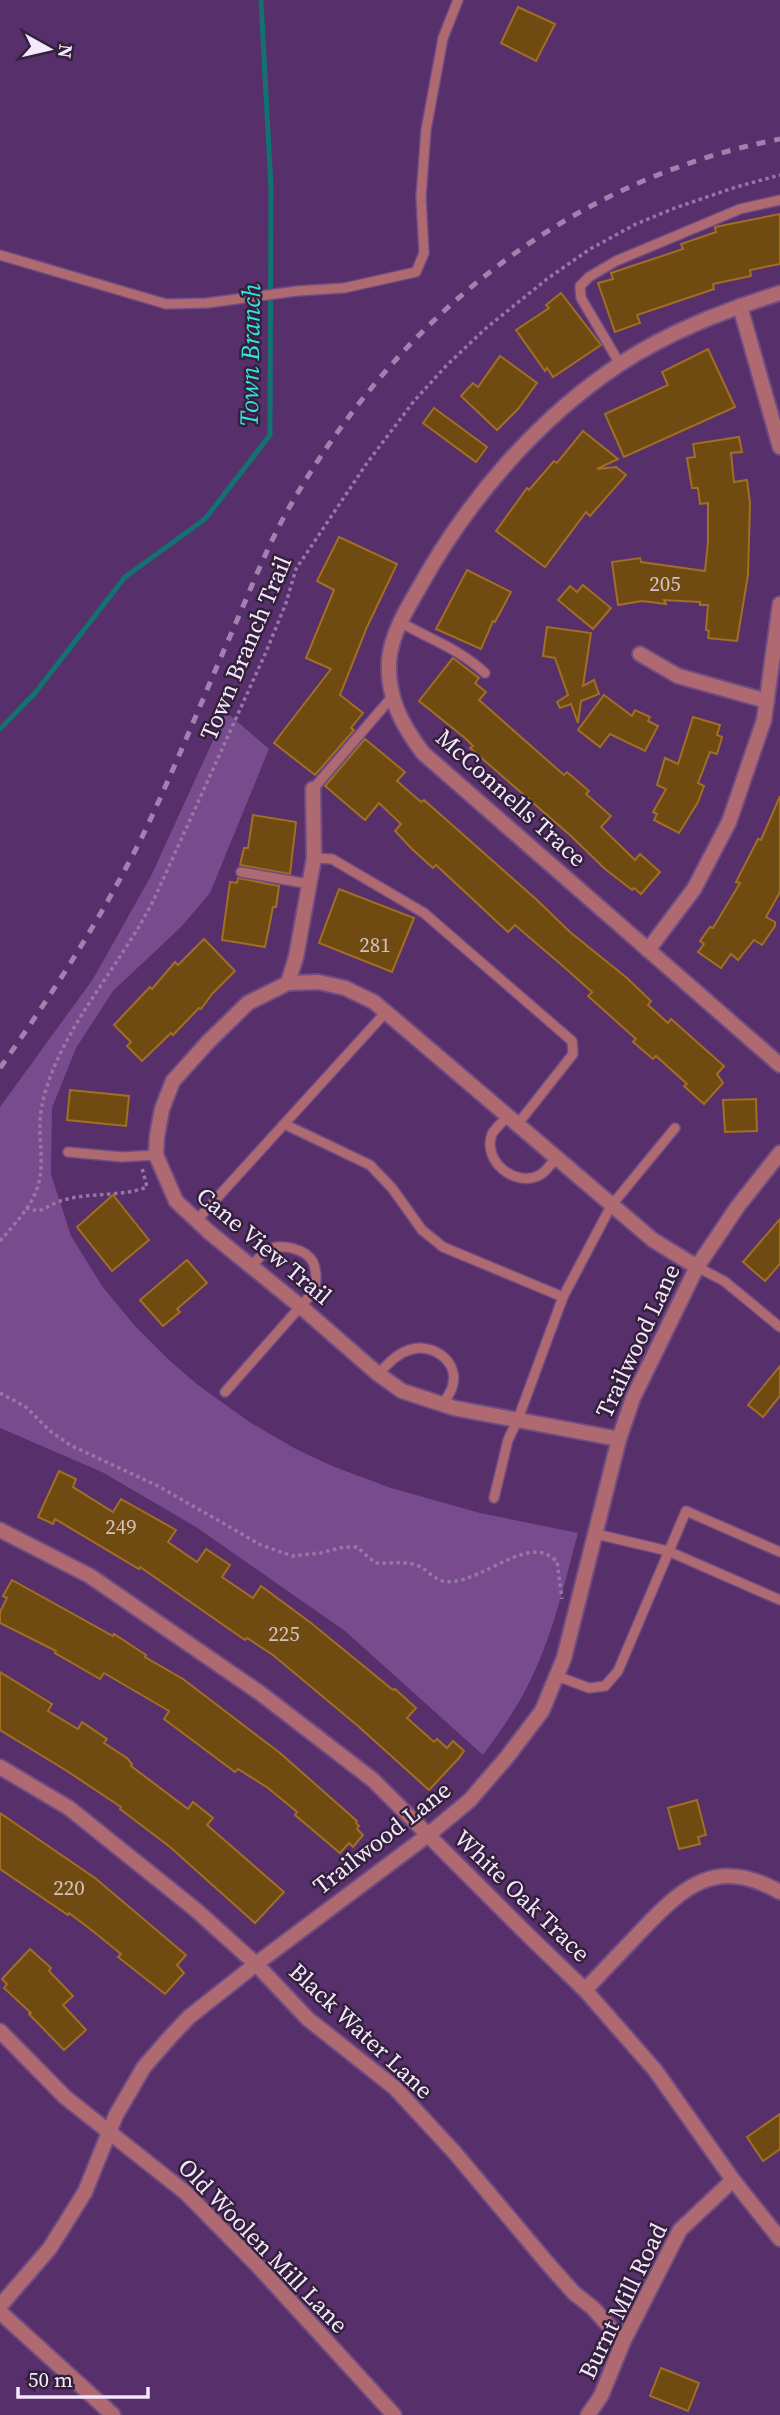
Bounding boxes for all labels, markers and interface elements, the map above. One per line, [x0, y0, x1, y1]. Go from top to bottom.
north arrow [14, 14, 84, 84]
text: N [52, 43, 80, 60]
water label: Town Branch [231, 283, 269, 427]
street label: Town Branch Trail [192, 551, 299, 745]
house number: 205 [649, 569, 681, 598]
street label: McConnells Trace [429, 721, 594, 874]
house number: 281 [359, 930, 391, 959]
street label: Cane View Trail [190, 1179, 339, 1312]
street label: Trailwood Lane [587, 1258, 688, 1423]
house number: 249 [105, 1512, 137, 1541]
house number: 225 [268, 1619, 300, 1648]
street label: Trailwood Lane [306, 1773, 457, 1902]
street label: White Oak Trace [447, 1822, 598, 1969]
house number: 220 [53, 1873, 85, 1902]
street label: Black Water Lane [282, 1955, 441, 2106]
street label: Old Woolen Mill Lane [171, 2151, 356, 2340]
street label: Burnt Mill Road [571, 2217, 675, 2384]
scale bar [18, 2356, 147, 2400]
text: 50 m [28, 2365, 73, 2394]

